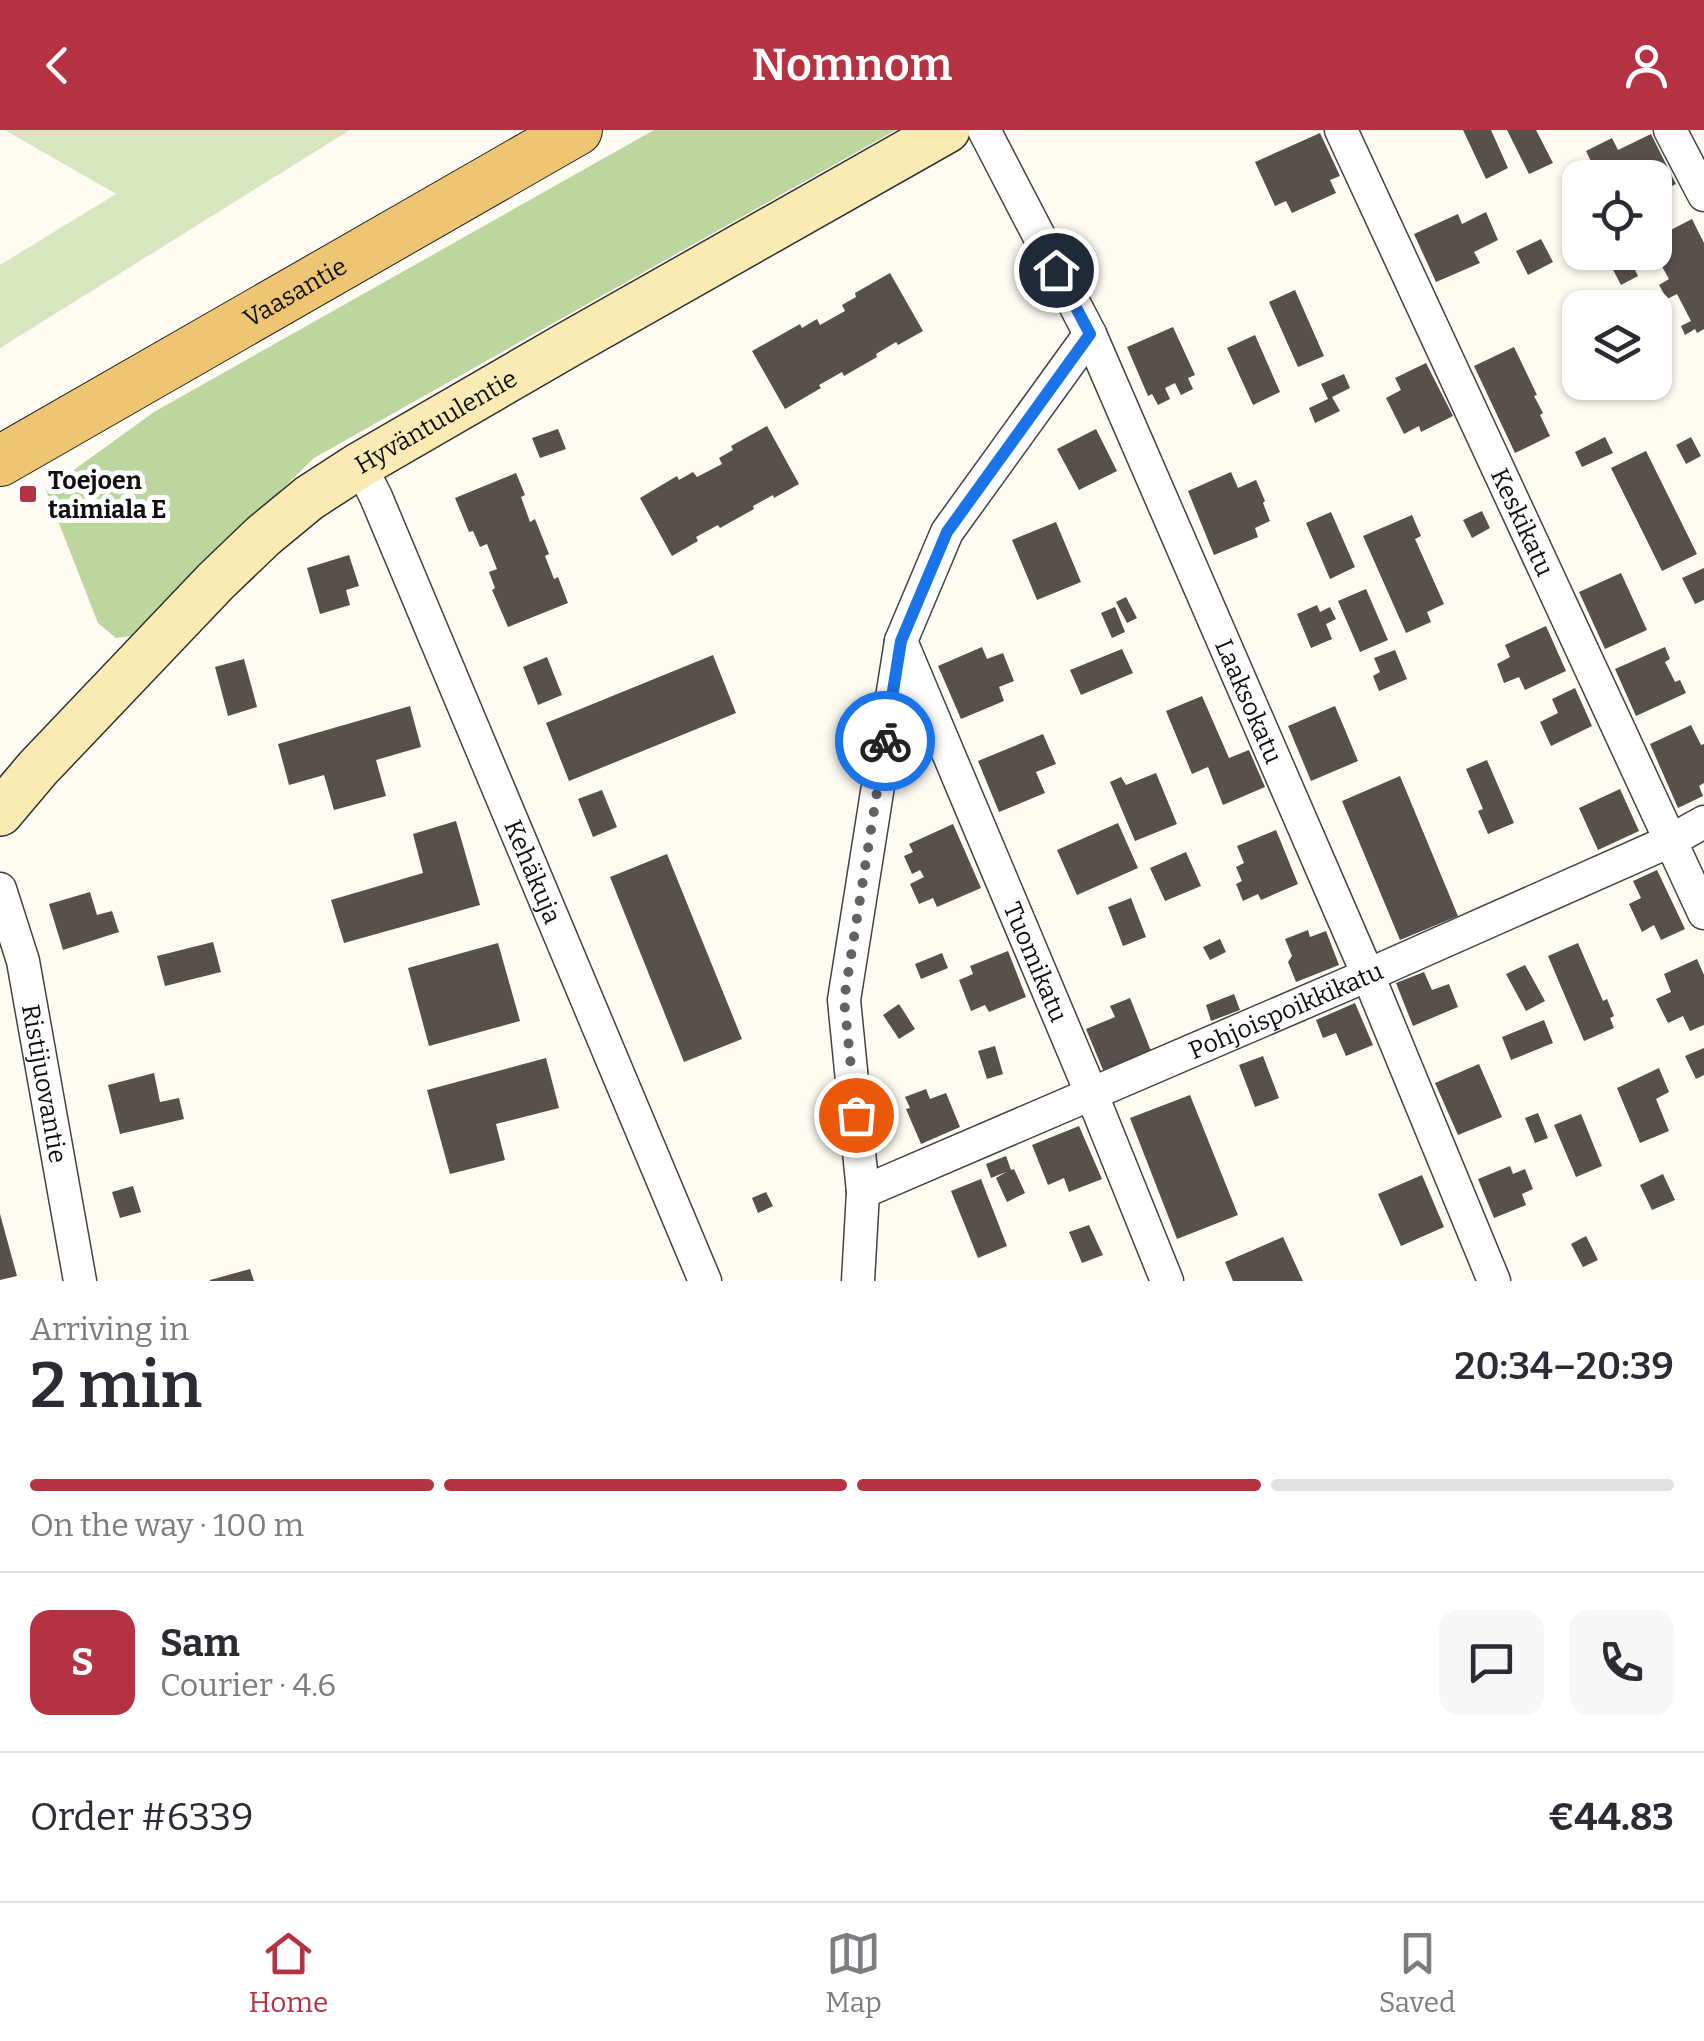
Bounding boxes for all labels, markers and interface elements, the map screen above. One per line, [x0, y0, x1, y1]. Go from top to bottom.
icon: back [30, 38, 85, 93]
text: Nomnom [751, 38, 953, 92]
icon: person [1619, 38, 1674, 93]
map controls [1562, 160, 1672, 400]
button: locate [1562, 160, 1672, 270]
pin [1014, 228, 1099, 313]
icon: home [1029, 243, 1084, 298]
street label: Vaasantie [238, 251, 352, 334]
button: layers [1562, 290, 1672, 400]
street label: Hyväntuulentie [350, 363, 523, 481]
street label: Keskikatu [1484, 464, 1560, 581]
place label: Toejoen taimiala E [48, 466, 167, 525]
marker: Toejoen taimiala E [17, 483, 39, 505]
street label: Laaksokatu [1208, 635, 1288, 768]
courier [835, 691, 935, 791]
icon: bike [858, 714, 913, 769]
street label: Kehäkuja [497, 816, 567, 929]
street label: Tuomikatu [997, 898, 1073, 1027]
street label: Pohjoispoikkikatu [1184, 956, 1388, 1066]
street label: Ristijuovantie [15, 1002, 73, 1165]
pin [814, 1073, 899, 1158]
icon: bag [829, 1088, 884, 1143]
text: Arriving in [30, 1310, 189, 1348]
text: 20:34–20:39 [1454, 1343, 1674, 1389]
text: 2 min [30, 1346, 202, 1424]
text: On the way · 100 m [30, 1506, 304, 1544]
button: chat [1439, 1610, 1544, 1715]
button: phone [1569, 1610, 1674, 1715]
text: Sam [160, 1620, 240, 1666]
text: S [71, 1639, 94, 1685]
text: Courier · 4.6 [160, 1666, 336, 1704]
text: Order #6339 [30, 1794, 253, 1840]
text: €44.83 [1548, 1794, 1674, 1840]
tab: Home [248, 1926, 328, 2019]
tab: Map [825, 1926, 882, 2019]
tab: Saved [1379, 1926, 1456, 2019]

